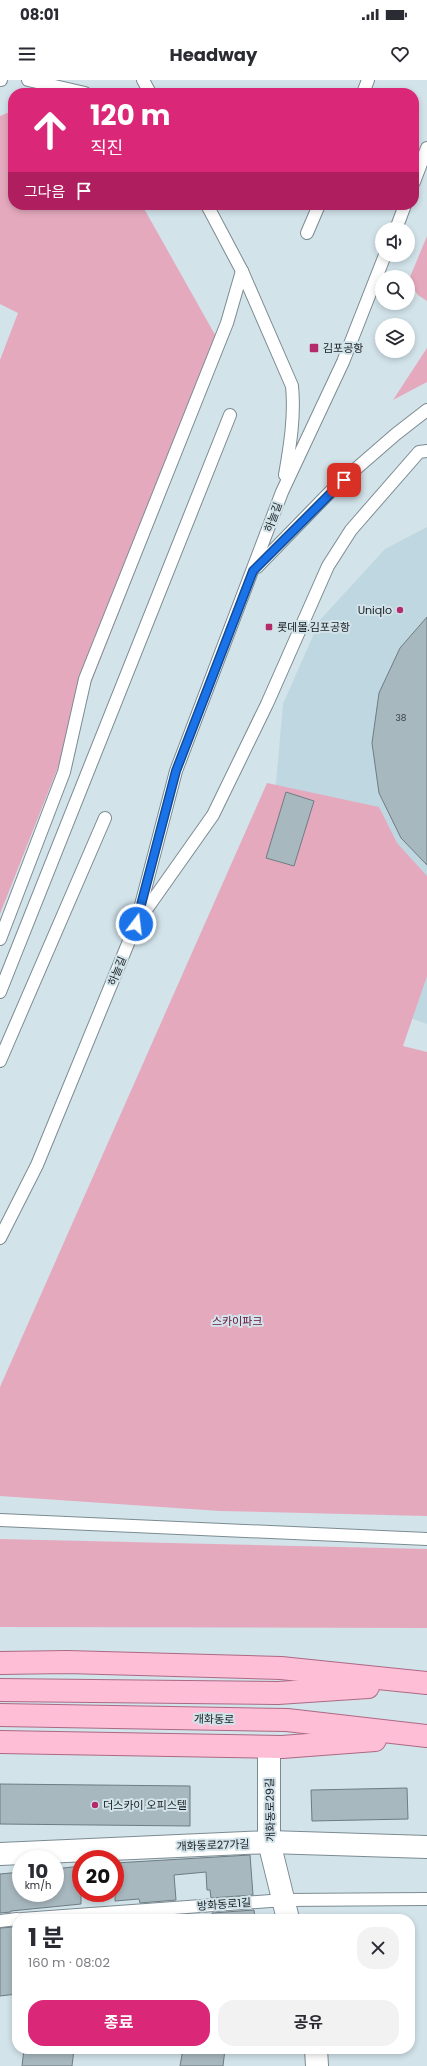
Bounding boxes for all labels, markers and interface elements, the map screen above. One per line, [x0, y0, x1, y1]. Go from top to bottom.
text: 08:01 [20, 4, 59, 25]
text: Headway [170, 42, 257, 67]
icon: menu [16, 43, 38, 65]
icon: heart [389, 43, 411, 65]
text: 120 m [90, 96, 170, 135]
icon: ahead [24, 104, 76, 156]
text: 직진 [90, 135, 123, 160]
icon: arrive [73, 180, 95, 202]
text: 그다음 [24, 181, 65, 202]
map controls [375, 222, 415, 358]
button: sound [375, 222, 415, 262]
button: search [375, 270, 415, 310]
button: layers [375, 318, 415, 358]
place label: 김포공항 [323, 340, 363, 356]
marker: 김포공항 [308, 342, 320, 354]
pin [327, 463, 361, 497]
icon: arrive [333, 469, 355, 491]
street label: 하늘길 [260, 500, 286, 534]
place label: Uniqlo [358, 602, 392, 618]
marker: Uniqlo [395, 605, 405, 615]
place label: 롯데몰.김포공항 [277, 619, 350, 635]
marker: 롯데몰.김포공항 [264, 622, 274, 632]
house number: 38 [396, 712, 407, 724]
position arrow [115, 903, 157, 945]
street label: 하늘길 [104, 954, 130, 988]
park label: 스카이파크 [212, 1313, 262, 1329]
street label: 개화동로 [194, 1711, 234, 1727]
street label: 개화동로29길 [261, 1778, 279, 1842]
place label: 더스카이 오피스텔 [103, 1797, 187, 1813]
marker: 더스카이 오피스텔 [90, 1800, 100, 1810]
street label: 개화동로27가길 [176, 1836, 250, 1854]
speed limit sign: 20 [72, 1850, 124, 1902]
text: 10 [28, 1857, 48, 1885]
text: km/h [25, 1878, 51, 1893]
street label: 방화동로1길 [196, 1894, 252, 1914]
text: 1 분 [28, 1921, 64, 1954]
button: close [357, 1927, 399, 1969]
text: 160 m · 08:02 [28, 1953, 110, 1972]
button: 종료 [28, 2000, 210, 2046]
button: 공유 [218, 2000, 399, 2046]

